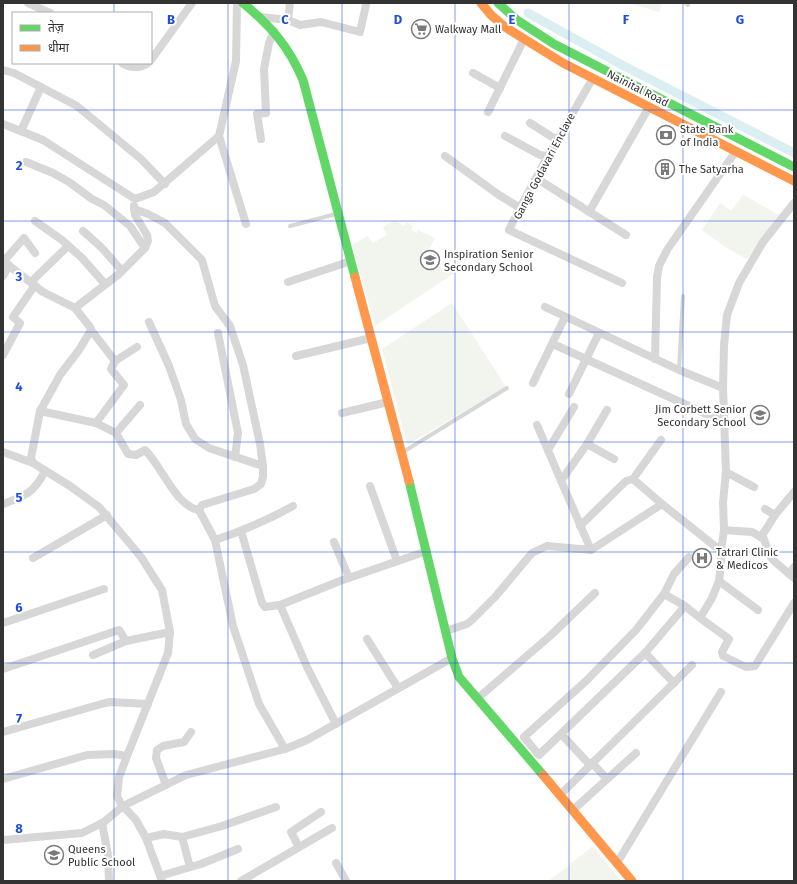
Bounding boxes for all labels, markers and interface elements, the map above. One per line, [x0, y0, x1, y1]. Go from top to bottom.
legend [12, 12, 152, 64]
text: B [167, 12, 175, 27]
text: C [281, 12, 289, 27]
text: D [394, 12, 403, 27]
text: E [509, 12, 516, 27]
text: F [623, 12, 630, 27]
text: G [736, 12, 744, 27]
supermarket icon: Walkway Mall [410, 18, 432, 40]
text: तेज़ [48, 20, 65, 35]
place label: Walkway Mall [435, 23, 501, 36]
text: धीमा [48, 40, 70, 55]
street label: Nainital Road [605, 67, 671, 110]
street label: Ganga Godavari Enclave [511, 111, 578, 222]
place label: State Bank of India [680, 123, 734, 149]
bank icon: State Bank of India [655, 124, 677, 146]
text: 2 [16, 158, 23, 173]
building icon: The Satyarha [654, 158, 676, 180]
place label: The Satyarha [679, 163, 744, 176]
place label: Inspiration Senior Secondary School [444, 248, 534, 274]
school or university icon: Inspiration Senior Secondary School [419, 249, 441, 271]
text: 3 [15, 269, 23, 284]
text: 4 [15, 379, 23, 394]
place label: Jim Corbett Senior Secondary School [655, 403, 747, 429]
school or university icon: Jim Corbett Senior Secondary School [749, 404, 771, 426]
text: 5 [16, 490, 23, 505]
place label: Tatrari Clinic & Medicos [716, 546, 778, 572]
hospital icon: Tatrari Clinic & Medicos [691, 547, 713, 569]
text: 6 [15, 600, 23, 615]
text: 7 [16, 711, 22, 726]
text: 8 [15, 821, 23, 836]
place label: Queens Public School [68, 843, 135, 869]
school or university icon: Queens Public School [43, 844, 65, 866]

